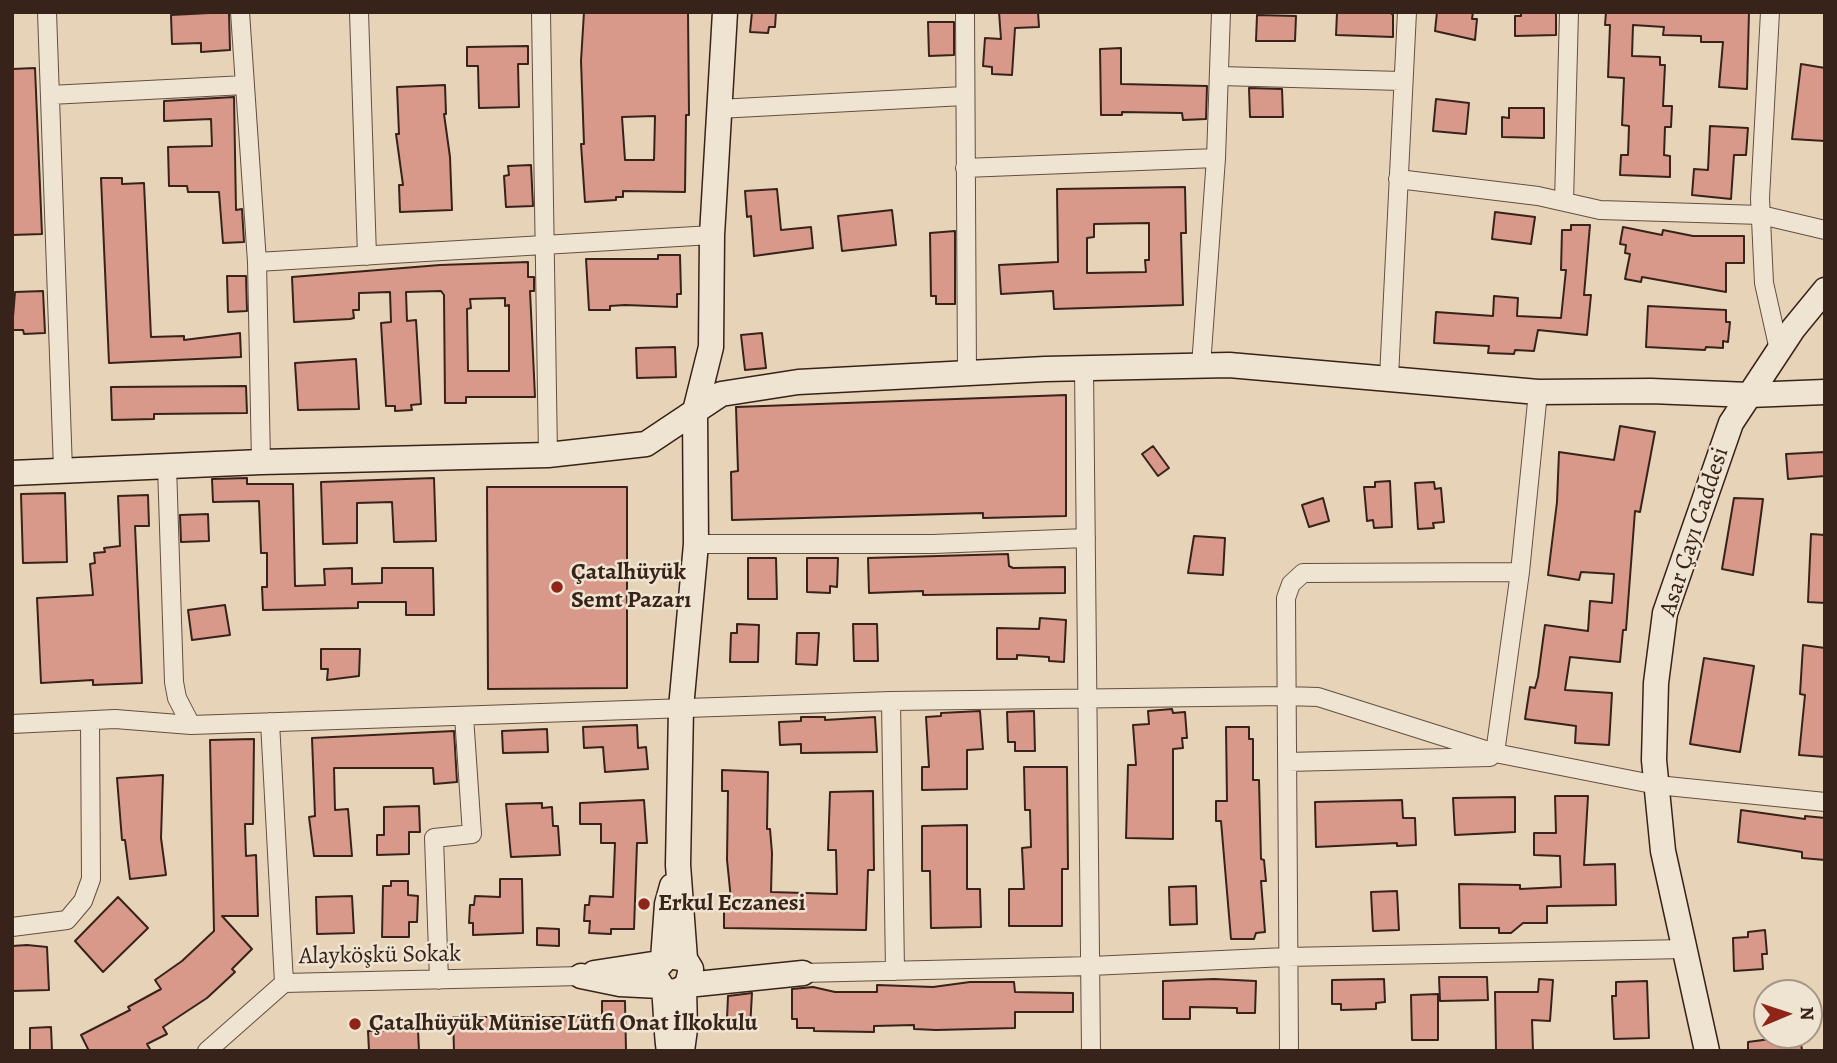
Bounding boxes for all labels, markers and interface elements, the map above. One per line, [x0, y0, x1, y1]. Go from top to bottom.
street label: Asar Çayı Caddesi [1654, 444, 1736, 620]
place label: Çatalhüyük Semt Pazarı [571, 559, 691, 615]
marker: Çatalhüyük Semt Pazarı [549, 579, 565, 595]
place label: Erkul Eczanesi [658, 890, 806, 918]
marker: Erkul Eczanesi [636, 896, 652, 912]
street label: Alayköşkü Sokak [299, 940, 461, 972]
north arrow [1753, 979, 1823, 1049]
text: N [1794, 1006, 1820, 1021]
place label: Çatalhüyük Münise Lütfi Onat İlkokulu [369, 1010, 758, 1038]
marker: Çatalhüyük Münise Lütfi Onat İlkokulu [347, 1016, 363, 1032]

